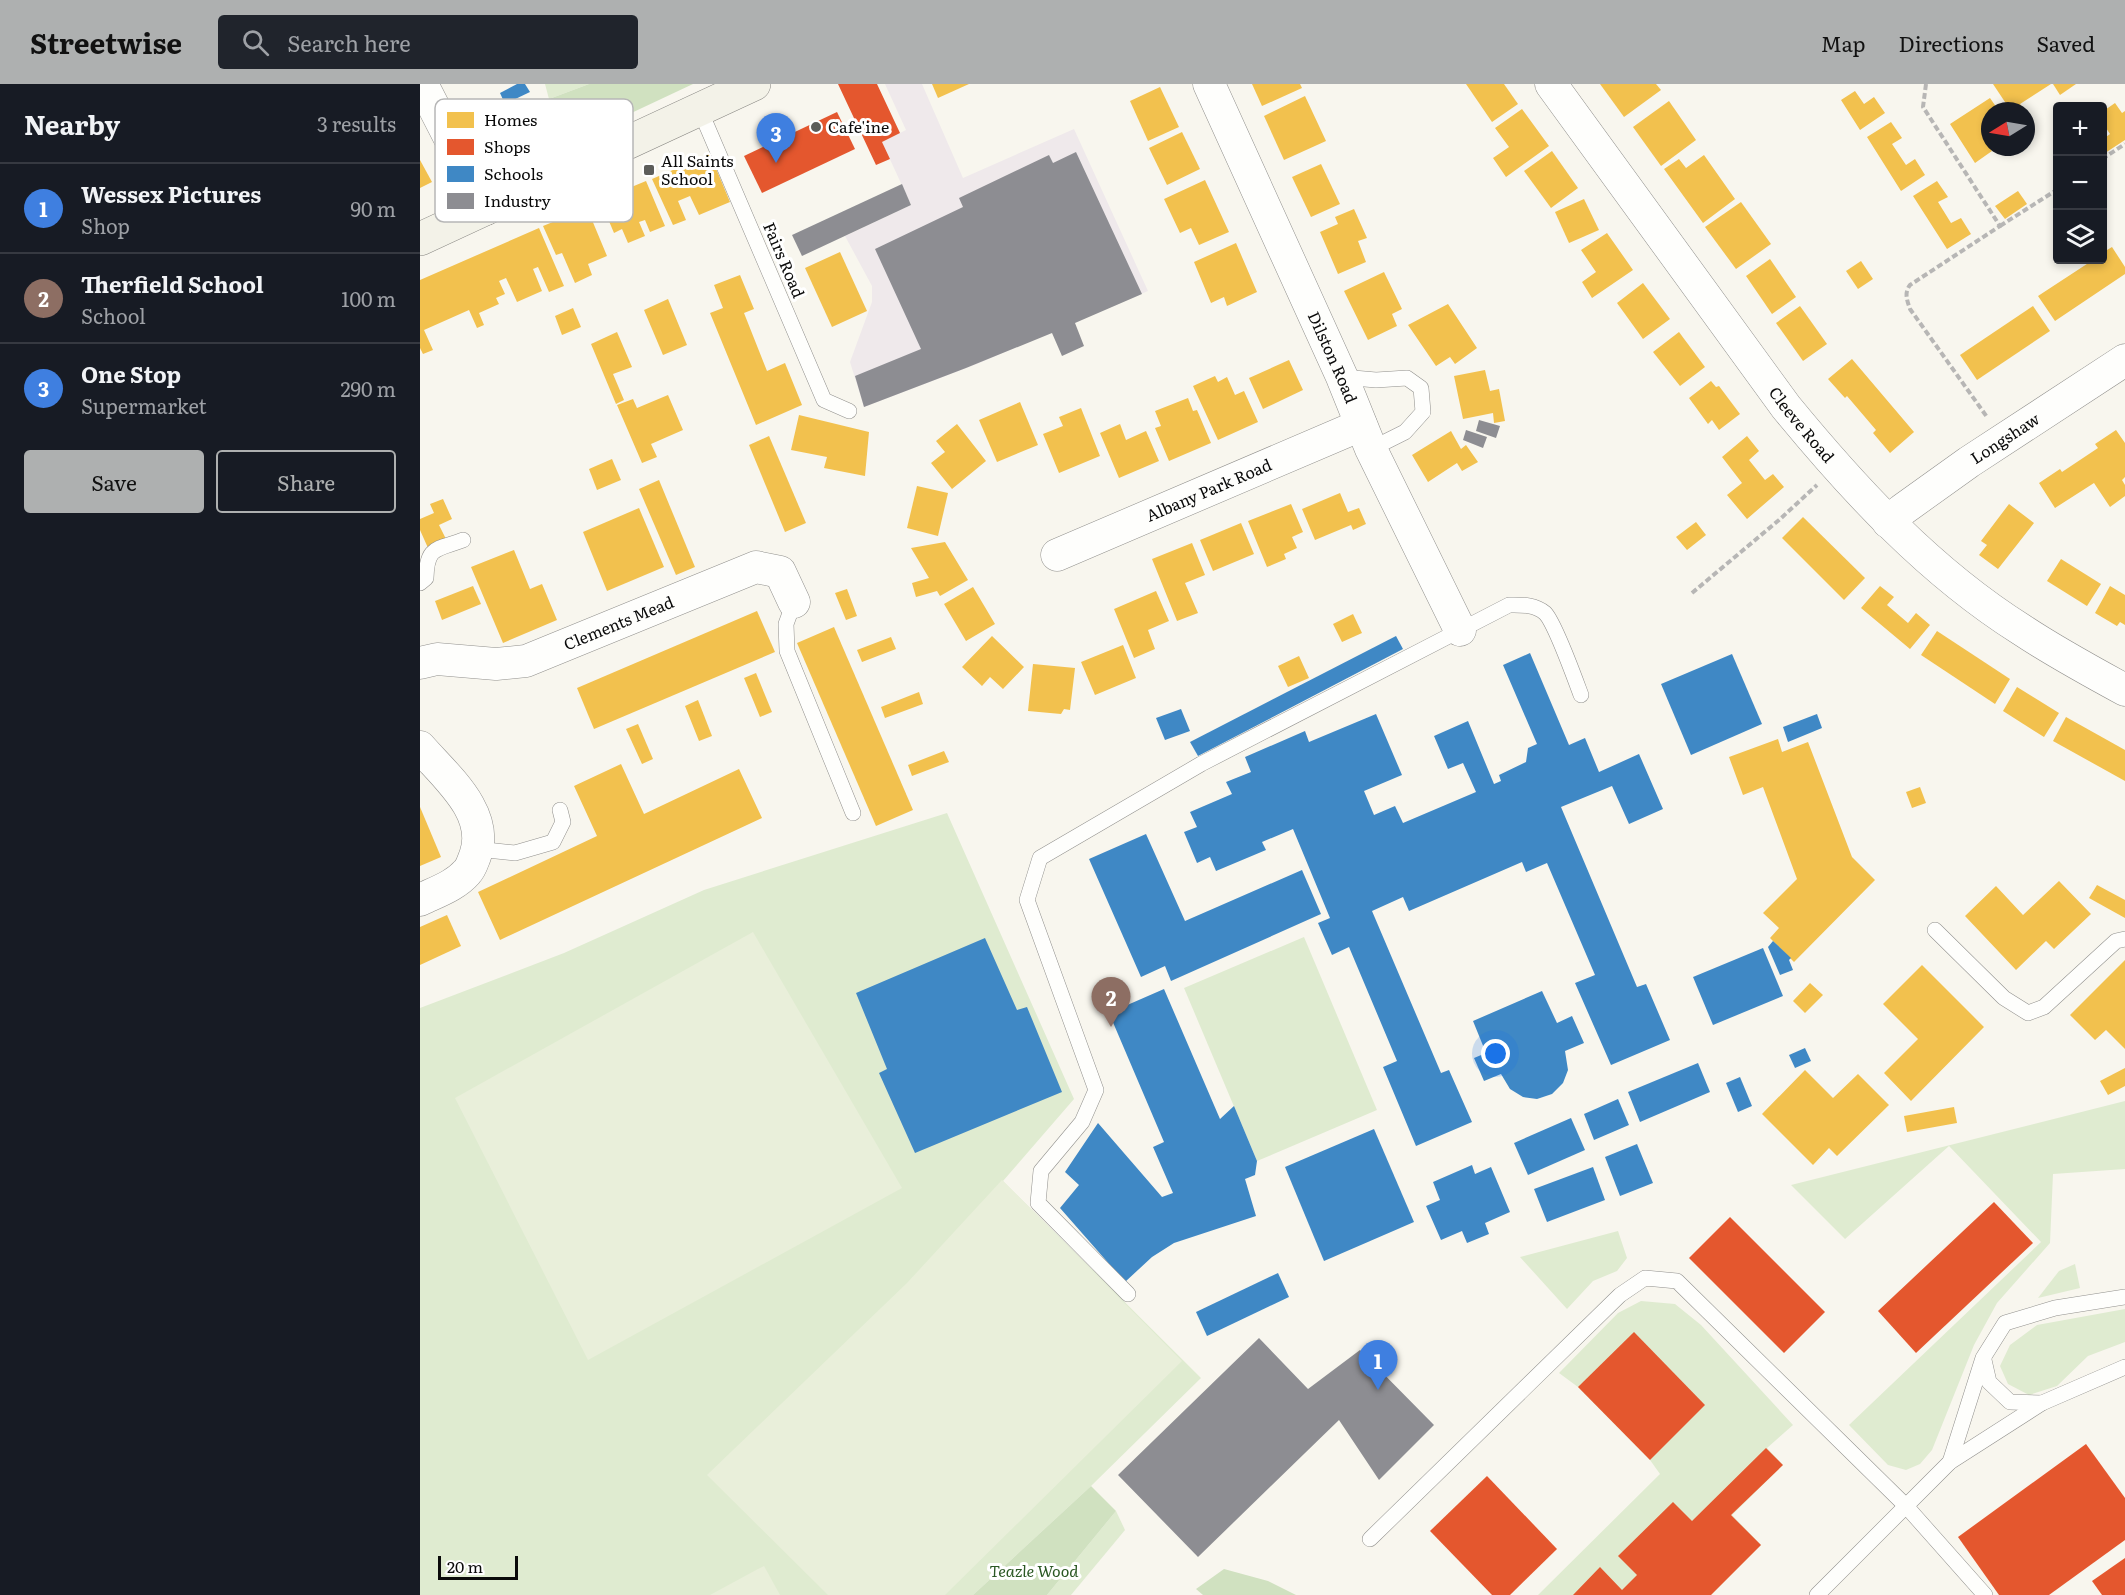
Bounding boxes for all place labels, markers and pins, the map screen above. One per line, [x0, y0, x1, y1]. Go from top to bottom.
pin: 3 [756, 113, 796, 163]
place label: Cafe'ine [828, 114, 889, 138]
marker: Cafe'ine [809, 120, 823, 134]
place label: All Saints School [661, 148, 734, 190]
marker: All Saints School [642, 163, 656, 177]
pin: 2 [1092, 978, 1130, 1027]
pin: 1 [1358, 1340, 1398, 1390]

